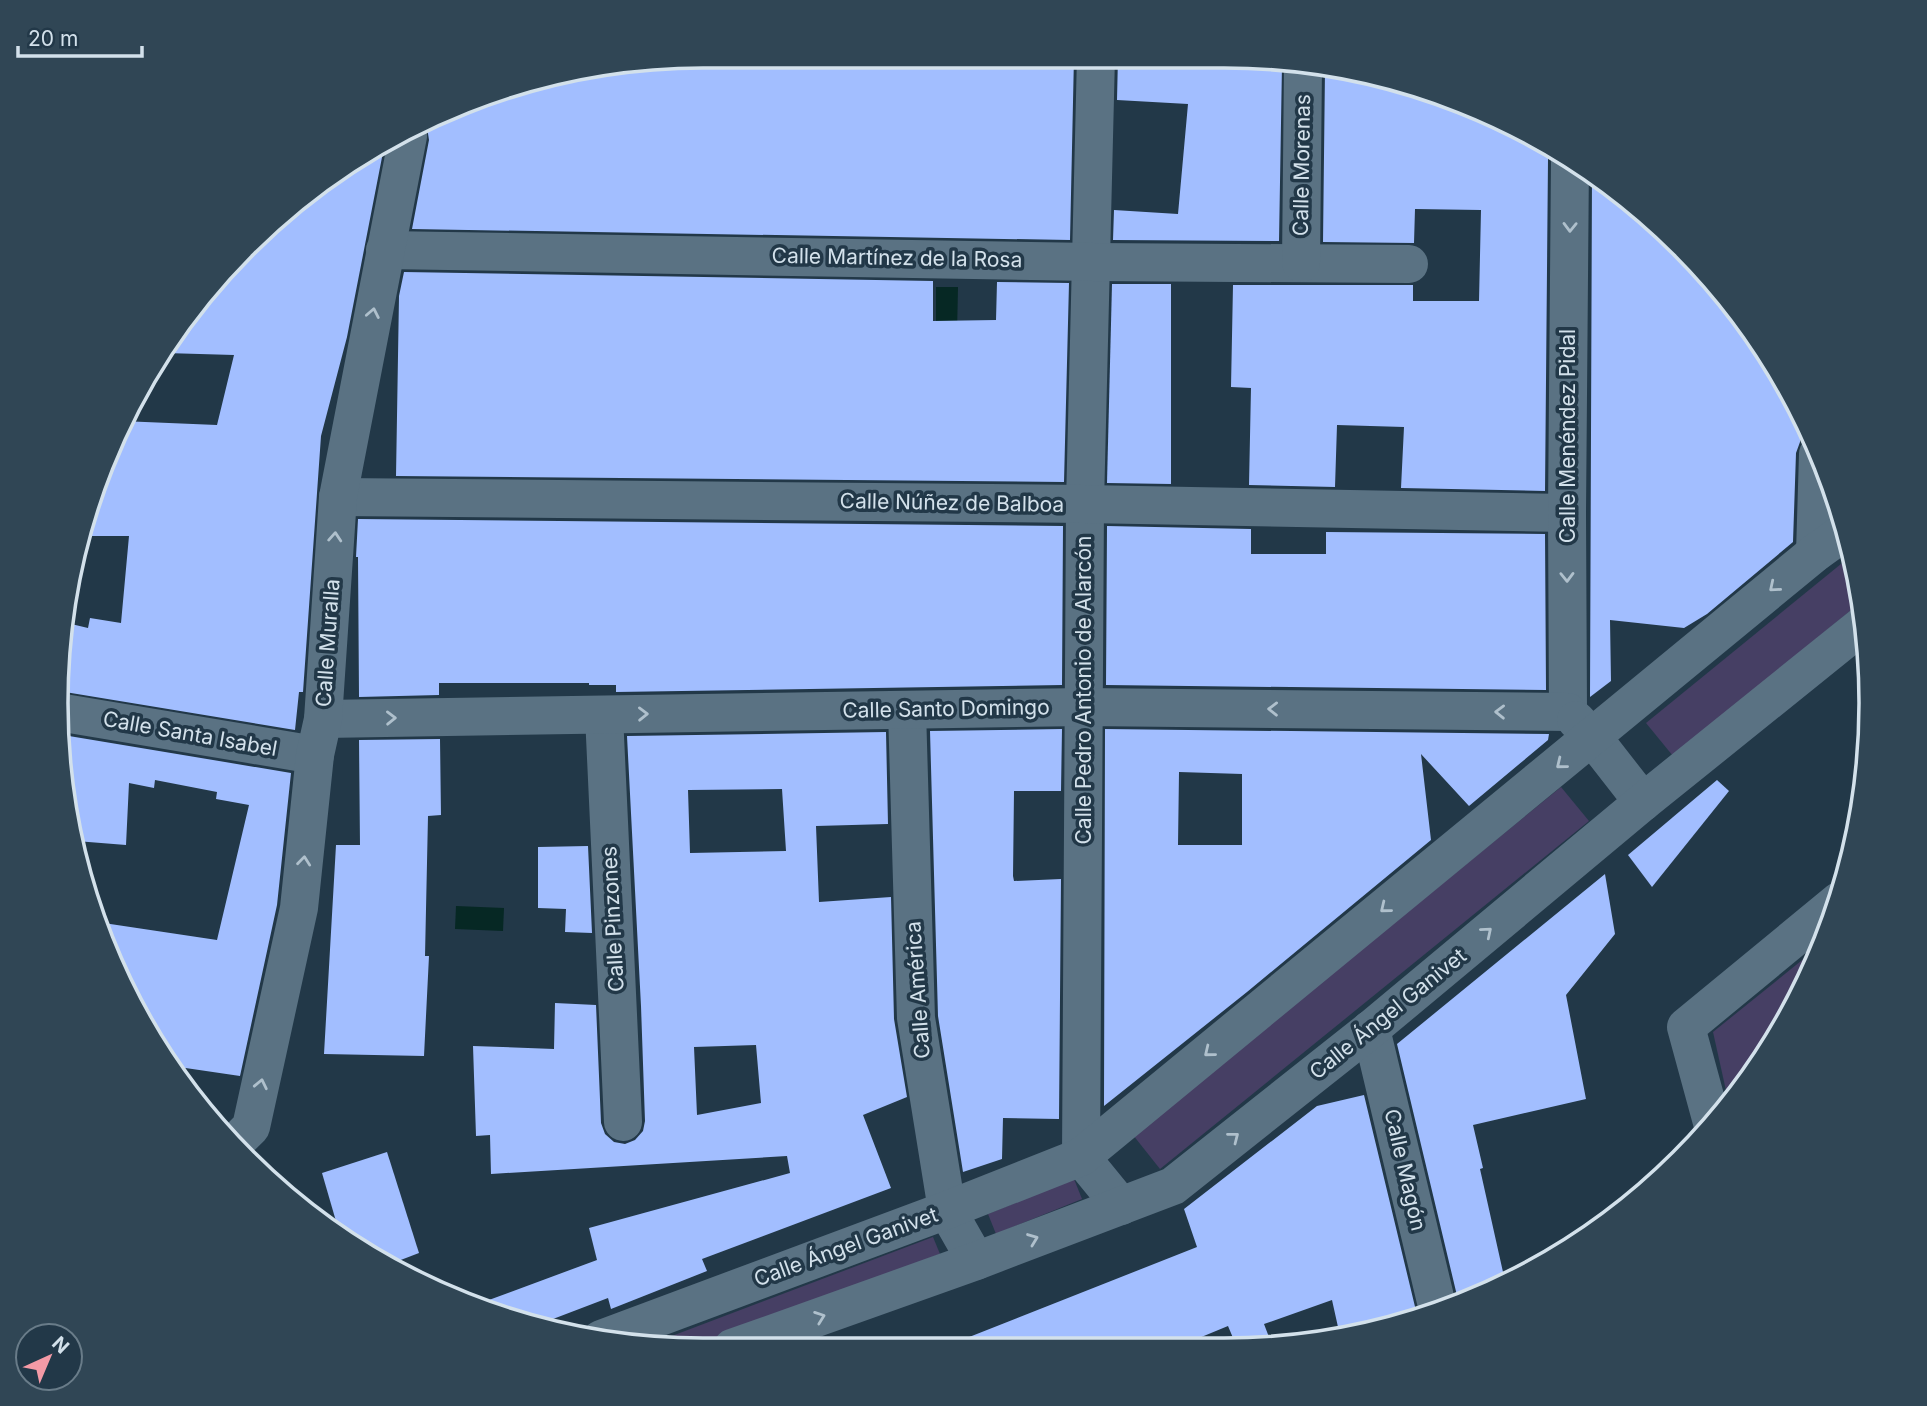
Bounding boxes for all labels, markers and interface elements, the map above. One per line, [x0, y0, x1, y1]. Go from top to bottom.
scale bar [18, 14, 142, 58]
text: 20 m [28, 26, 78, 51]
street label: Calle Morenas [1288, 94, 1315, 236]
one-way arrow [1562, 223, 1578, 233]
street label: Calle Martínez de la Rosa [771, 243, 1023, 272]
one-way arrow [364, 307, 379, 319]
street label: Calle Menéndez Pidal [1555, 329, 1580, 543]
street label: Calle Núñez de Balboa [839, 488, 1065, 517]
one-way arrow [328, 531, 343, 542]
street label: Calle Pedro Antonio de Alarcón [1071, 536, 1096, 844]
one-way arrow [1559, 573, 1575, 583]
street label: Calle Muralla [311, 578, 344, 708]
one-way arrow [1770, 579, 1783, 591]
street label: Calle Santo Domingo [842, 694, 1050, 723]
one-way arrow [1267, 701, 1278, 717]
one-way arrow [1494, 704, 1505, 719]
street label: Calle Santa Isabel [101, 706, 279, 761]
one-way arrow [638, 706, 649, 722]
one-way arrow [386, 710, 397, 726]
one-way arrow [1557, 755, 1569, 768]
street label: Calle Pinzones [596, 845, 629, 993]
one-way arrow [296, 855, 311, 866]
one-way arrow [1381, 900, 1394, 912]
street label: Calle América [900, 920, 935, 1060]
one-way arrow [1480, 928, 1492, 941]
street label: Calle Ángel Ganivet [1304, 942, 1471, 1084]
one-way arrow [1205, 1044, 1218, 1056]
one-way arrow [252, 1078, 267, 1090]
street label: Calle Magón [1379, 1107, 1432, 1233]
one-way arrow [1227, 1133, 1239, 1146]
street label: Calle Ángel Ganivet [750, 1201, 941, 1291]
one-way arrow [1027, 1233, 1039, 1247]
one-way arrow [813, 1311, 825, 1325]
north arrow [14, 1322, 84, 1392]
text: N [47, 1332, 74, 1358]

